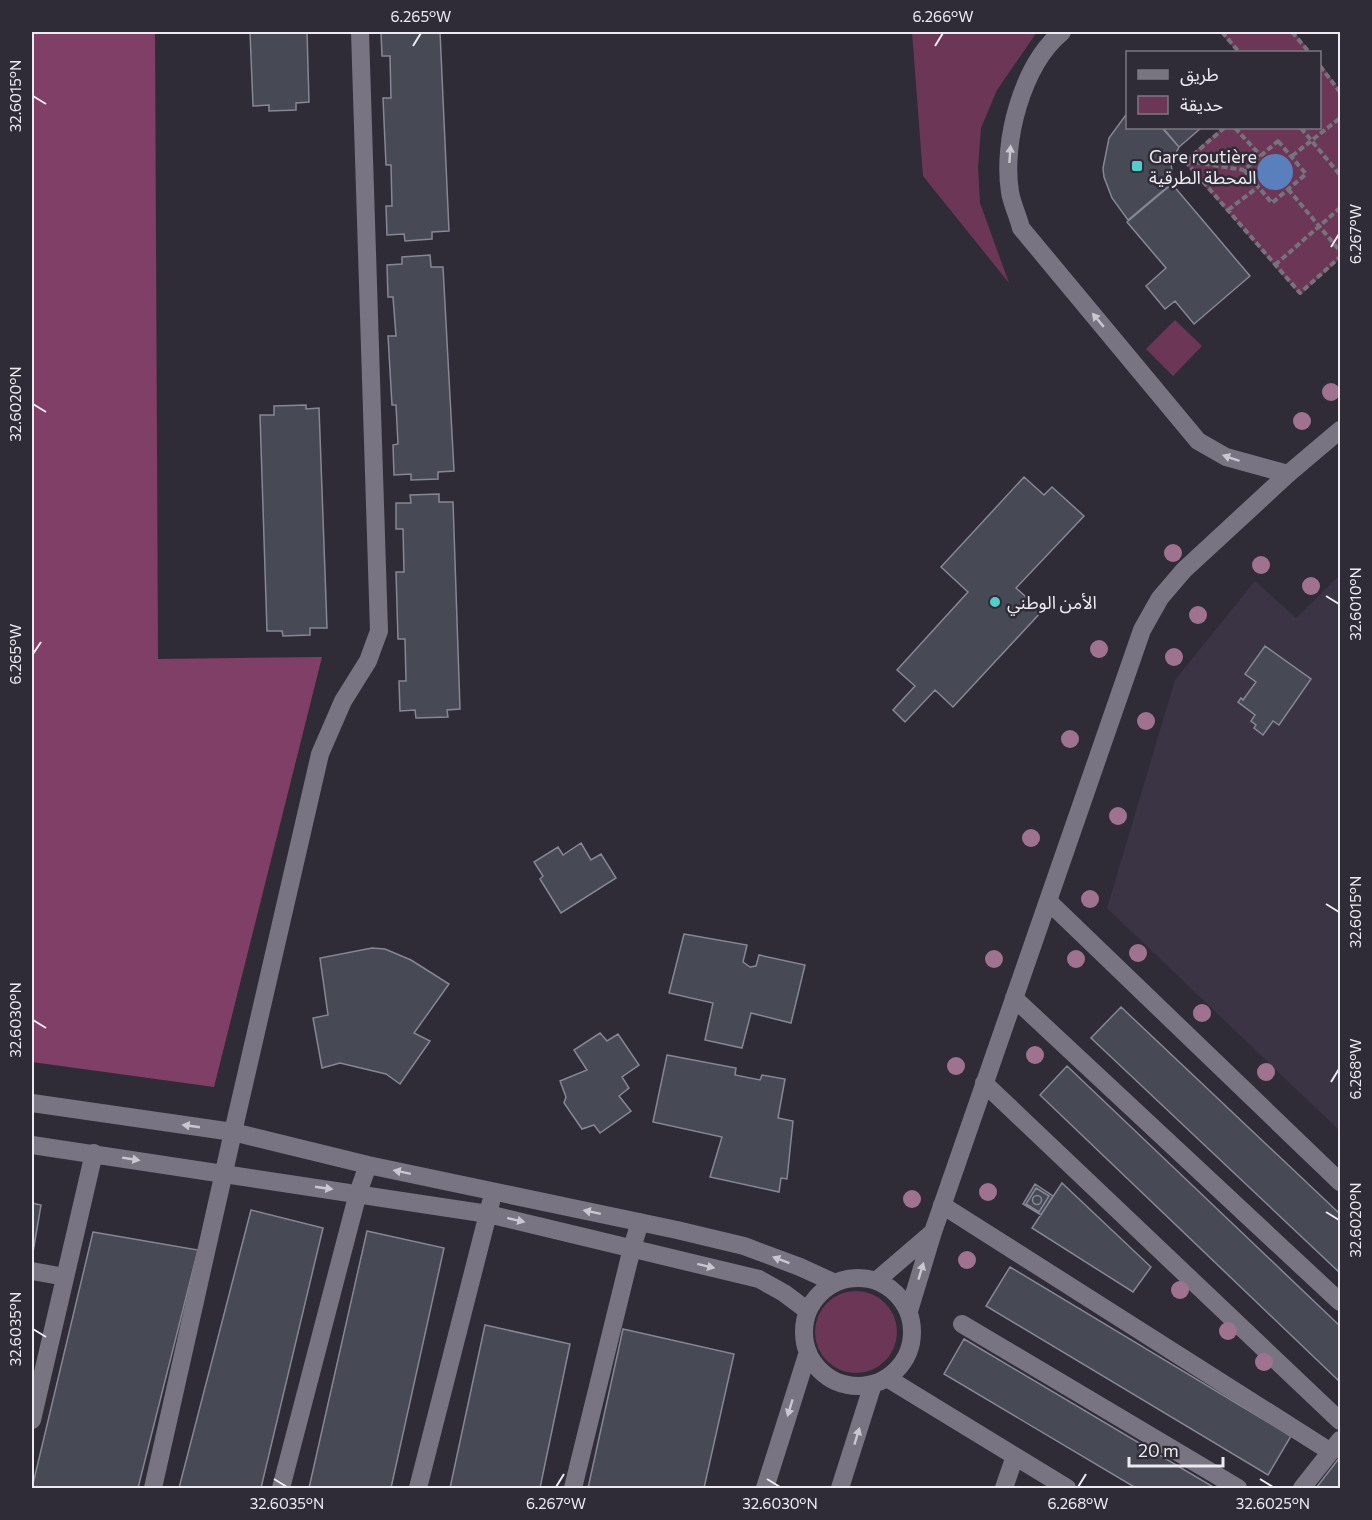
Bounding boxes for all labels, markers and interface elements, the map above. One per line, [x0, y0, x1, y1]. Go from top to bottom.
text: 6.265°W [391, 7, 451, 25]
text: 6.266°W [912, 7, 974, 25]
legend [1126, 51, 1321, 129]
text: 32.6015°N [6, 60, 24, 132]
text: طريق [1180, 63, 1219, 86]
text: حديقة [1180, 93, 1223, 115]
one-way arrow [1005, 145, 1015, 164]
place label: Gare routière المحطة الطرقية [1149, 145, 1257, 189]
marker: Gare routière المحطة الطرقية [1130, 159, 1144, 173]
text: 6.267°W [1346, 204, 1364, 264]
one-way arrow [1091, 312, 1104, 328]
text: 32.6020°N [6, 366, 24, 442]
one-way arrow [1222, 453, 1240, 463]
text: 32.6010°N [1346, 567, 1364, 641]
place label: الأمن الوطني [1007, 591, 1097, 616]
marker: الأمن الوطني [988, 595, 1002, 609]
text: 6.265°W [6, 624, 24, 684]
text: 32.6015°N [1346, 876, 1364, 948]
text: 32.6030°N [6, 982, 24, 1058]
text: 6.268°W [1346, 1038, 1364, 1100]
one-way arrow [181, 1122, 200, 1131]
one-way arrow [122, 1155, 141, 1164]
one-way arrow [392, 1166, 411, 1176]
text: 32.6020°N [1346, 1182, 1364, 1258]
one-way arrow [314, 1183, 333, 1193]
one-way arrow [583, 1207, 602, 1216]
one-way arrow [507, 1216, 525, 1226]
one-way arrow [772, 1255, 790, 1264]
one-way arrow [696, 1262, 715, 1272]
one-way arrow [916, 1262, 926, 1280]
text: 32.6035°N [6, 1292, 24, 1366]
one-way arrow [785, 1399, 795, 1417]
one-way arrow [853, 1427, 862, 1445]
scale bar [1129, 1430, 1224, 1468]
text: 20 m [1138, 1439, 1179, 1461]
text: 32.6035°N [250, 1494, 324, 1512]
text: 6.267°W [526, 1494, 586, 1512]
text: 32.6030°N [742, 1494, 818, 1512]
text: 6.268°W [1047, 1494, 1109, 1512]
text: 32.6025°N [1236, 1494, 1310, 1512]

